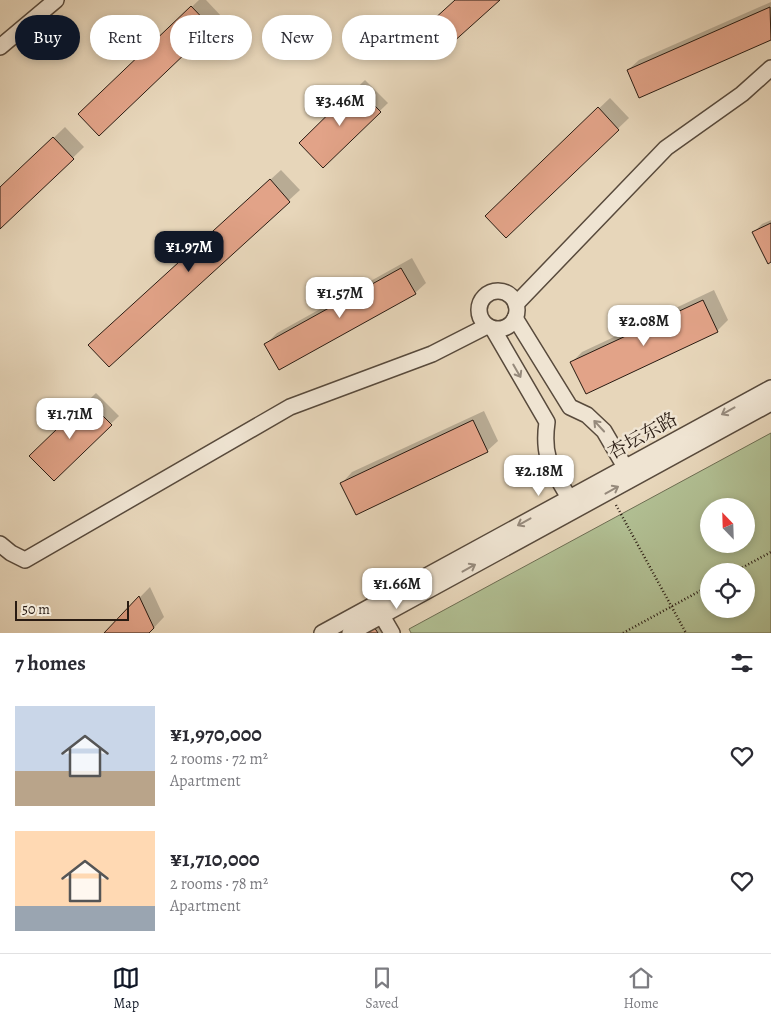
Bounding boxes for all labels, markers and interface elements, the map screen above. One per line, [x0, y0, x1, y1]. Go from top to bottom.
chip: Buy [15, 15, 80, 60]
chip: Rent [90, 15, 160, 60]
chip: Filters [170, 15, 252, 60]
chip: New [262, 15, 332, 60]
chip: Apartment [342, 15, 457, 60]
pin: ¥3.46M [299, 84, 381, 127]
text: ¥3.46M [316, 90, 364, 112]
pin: ¥1.97M [148, 230, 230, 273]
text: ¥1.97M [165, 236, 213, 258]
pin: ¥1.57M [299, 276, 381, 319]
text: ¥1.57M [317, 282, 363, 304]
pin: ¥2.08M [603, 304, 685, 347]
text: ¥2.08M [619, 310, 669, 332]
one-way arrow [513, 363, 523, 377]
pin: ¥1.71M [29, 398, 111, 440]
text: ¥1.71M [47, 403, 93, 425]
street label: 杏坛东路 [603, 406, 682, 466]
one-way arrow [721, 407, 736, 416]
one-way arrow [593, 420, 605, 433]
pin: ¥2.18M [498, 454, 580, 497]
text: ¥2.18M [515, 460, 563, 482]
one-way arrow [604, 485, 619, 494]
north arrow [700, 498, 755, 552]
map controls [700, 498, 755, 618]
one-way arrow [517, 518, 532, 528]
one-way arrow [462, 563, 477, 573]
button: locate [700, 563, 755, 618]
pin: ¥1.66M [356, 568, 438, 610]
text: ¥1.66M [373, 573, 421, 595]
scale bar [15, 598, 129, 621]
text: 50 m [22, 600, 50, 619]
text: 7 homes [15, 649, 86, 677]
icon: filters [728, 649, 756, 677]
text: ¥1,970,000 [170, 720, 262, 748]
icon: home [55, 726, 115, 786]
icon: heart [728, 742, 756, 770]
text: 2 rooms · 72 m² [170, 748, 268, 770]
text: Apartment [170, 770, 241, 792]
text: ¥1,710,000 [170, 845, 260, 873]
icon: home [55, 851, 115, 911]
icon: heart [728, 867, 756, 895]
text: 2 rooms · 78 m² [170, 873, 268, 895]
text: Apartment [170, 895, 241, 917]
tab: Map [112, 964, 140, 1013]
tab: Saved [365, 964, 399, 1013]
tab: Home [623, 964, 659, 1013]

